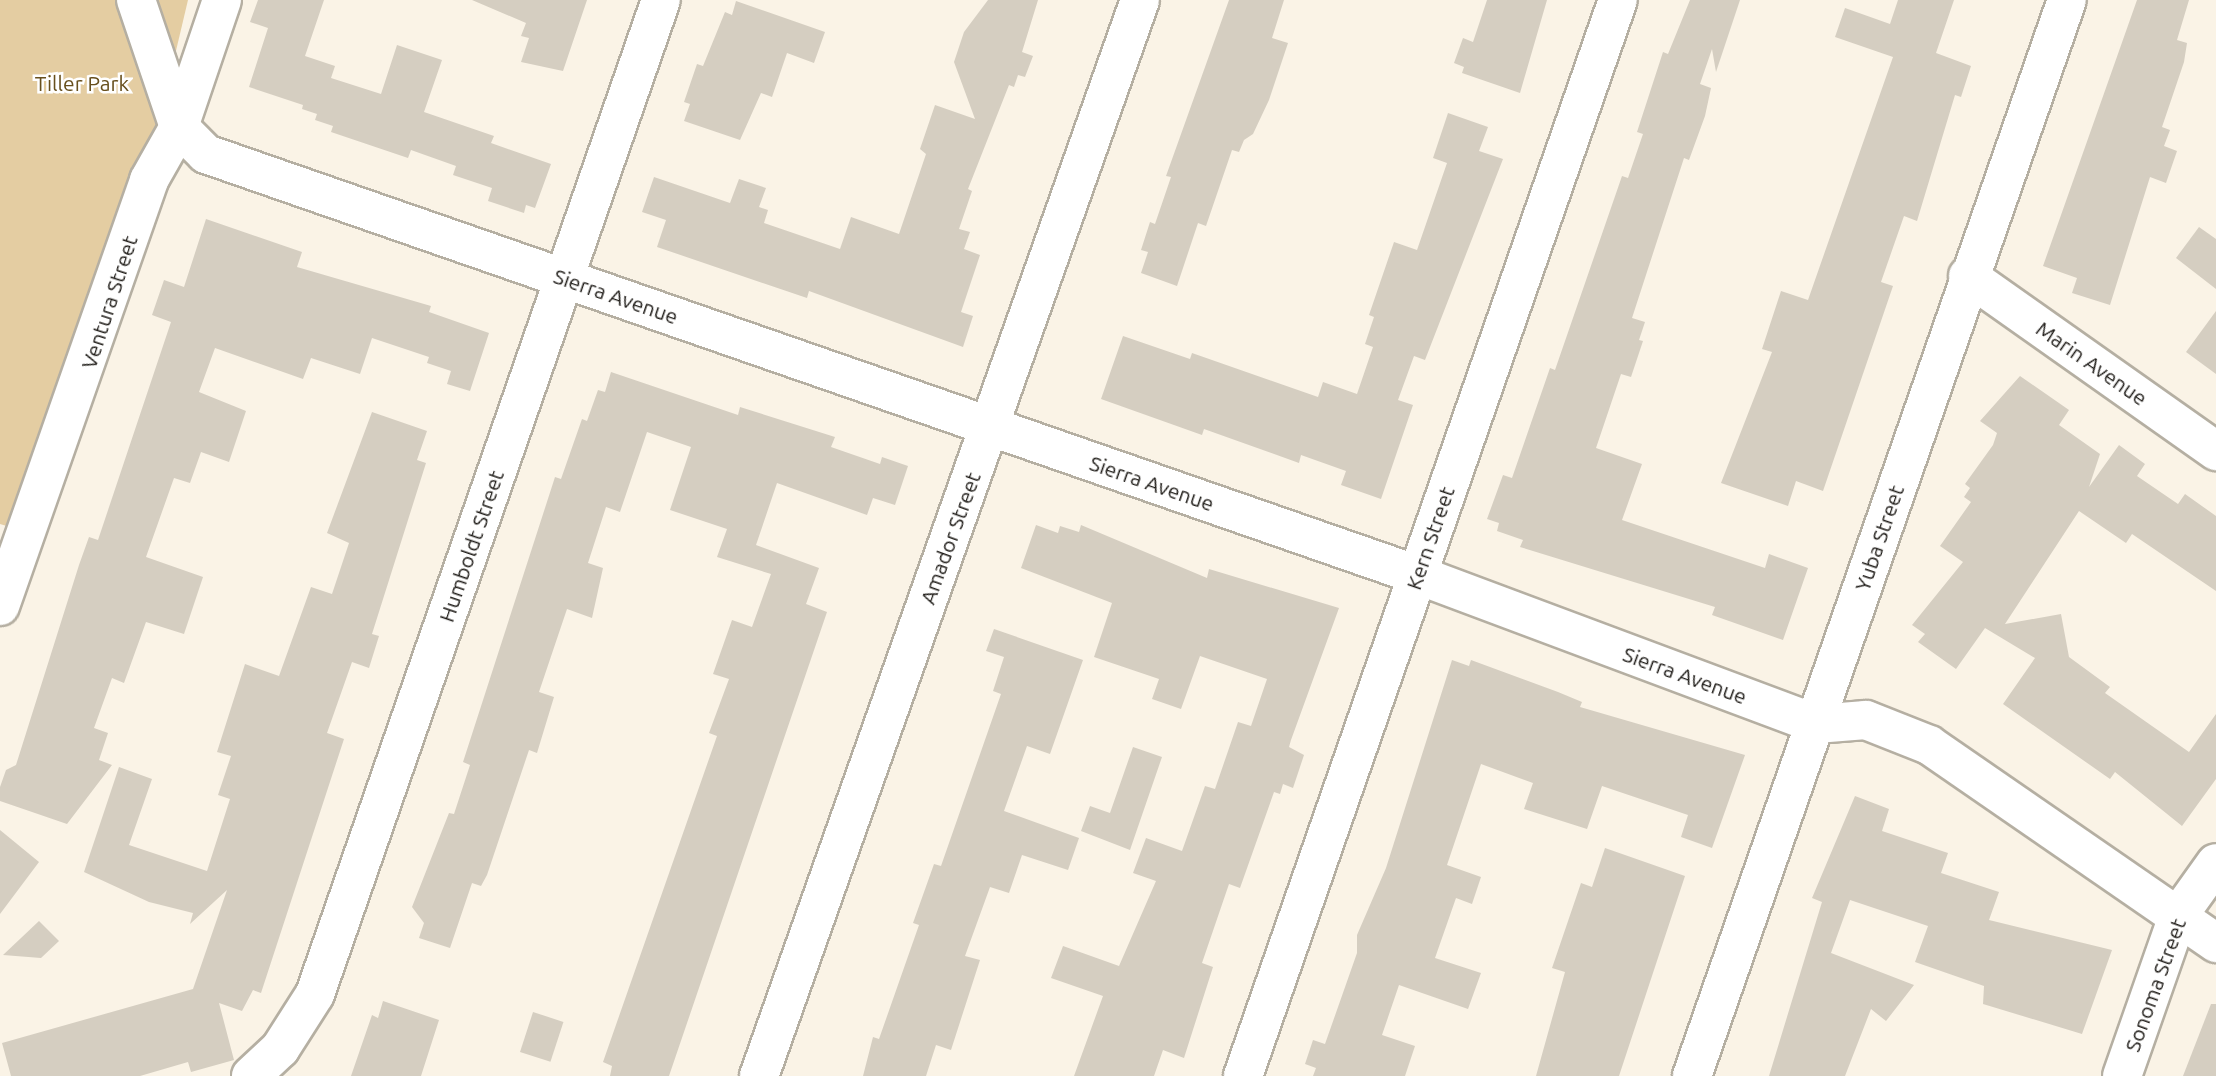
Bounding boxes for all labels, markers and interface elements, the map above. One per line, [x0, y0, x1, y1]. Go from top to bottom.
park label: Tiller Park [35, 70, 129, 96]
street label: Ventura Street [76, 232, 142, 372]
street label: Sierra Avenue [550, 263, 682, 329]
street label: Marin Avenue [2032, 315, 2152, 411]
street label: Sierra Avenue [1086, 450, 1218, 516]
street label: Humboldt Street [433, 467, 509, 625]
street label: Amador Street [914, 469, 986, 607]
street label: Yuba Street [1849, 482, 1909, 594]
street label: Kern Street [1401, 483, 1459, 593]
street label: Sierra Avenue [1620, 641, 1750, 709]
street label: Sonoma Street [2119, 915, 2191, 1055]

